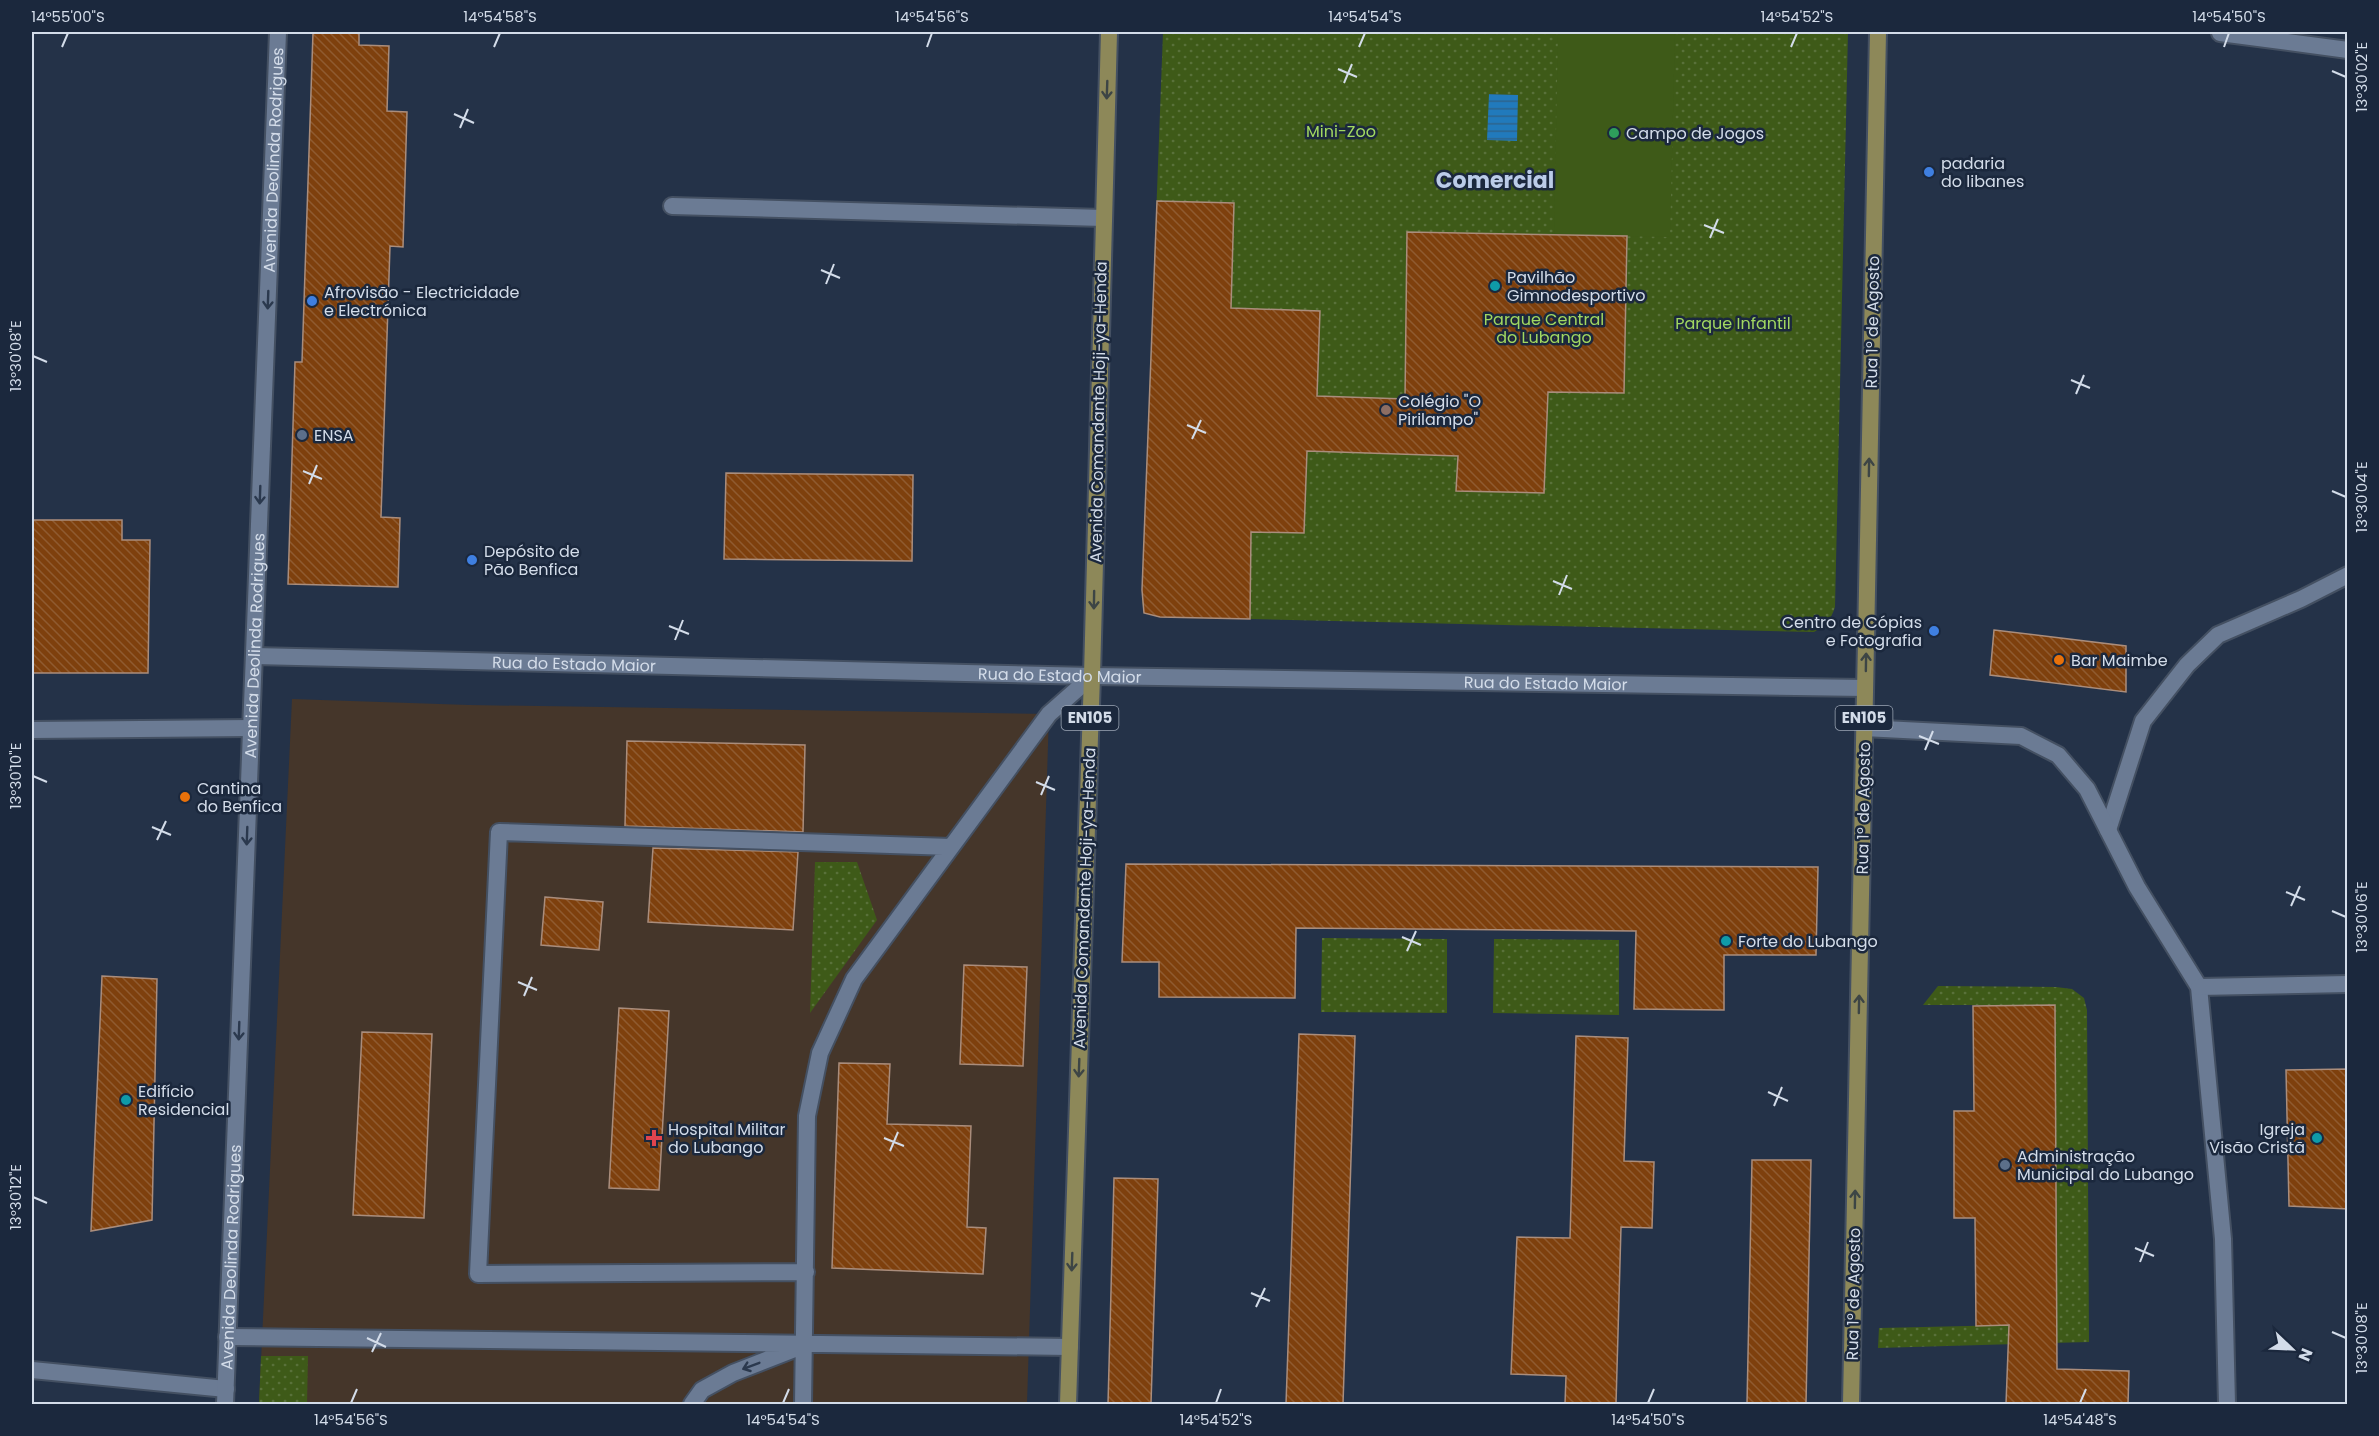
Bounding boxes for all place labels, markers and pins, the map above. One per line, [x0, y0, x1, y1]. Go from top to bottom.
place label: Campo de Jogos [1626, 122, 1764, 145]
marker: Campo de Jogos [1607, 126, 1621, 140]
place label: padaria do libanes [1941, 152, 2024, 193]
marker: padaria do libanes [1922, 165, 1936, 179]
place label: Pavilhão Gimnodesportivo [1507, 266, 1645, 307]
marker: Pavilhão Gimnodesportivo [1488, 279, 1502, 293]
place label: Afrovisão - Electricidade e Electrónica [324, 281, 520, 322]
marker: Afrovisão - Electricidade e Electrónica [305, 294, 319, 308]
place label: Colégio "O Pirilampo" [1398, 390, 1481, 431]
marker: Colégio "O Pirilampo" [1379, 403, 1393, 417]
place label: ENSA [314, 424, 354, 447]
marker: ENSA [295, 428, 309, 442]
place label: Depósito de Pão Benfica [484, 540, 580, 581]
marker: Depósito de Pão Benfica [465, 553, 479, 567]
place label: Centro de Cópias e Fotografia [1782, 611, 1922, 652]
marker: Centro de Cópias e Fotografia [1927, 624, 1941, 638]
place label: Bar Maimbe [2071, 649, 2168, 672]
marker: Bar Maimbe [2052, 653, 2066, 667]
place label: Cantina do Benfica [197, 777, 282, 818]
marker: Cantina do Benfica [178, 790, 192, 804]
place label: Forte do Lubango [1738, 930, 1878, 953]
marker: Forte do Lubango [1719, 934, 1733, 948]
place label: Edifício Residencial [138, 1080, 229, 1121]
marker: Edifício Residencial [119, 1093, 133, 1107]
place label: Hospital Militar do Lubango [668, 1118, 785, 1159]
place label: Igreja Visão Cristã [2209, 1118, 2305, 1159]
marker: Hospital Militar do Lubango [645, 1129, 663, 1147]
marker: Igreja Visão Cristã [2310, 1131, 2324, 1145]
place label: Administração Municipal do Lubango [2017, 1145, 2194, 1186]
marker: Administração Municipal do Lubango [1998, 1158, 2012, 1172]

